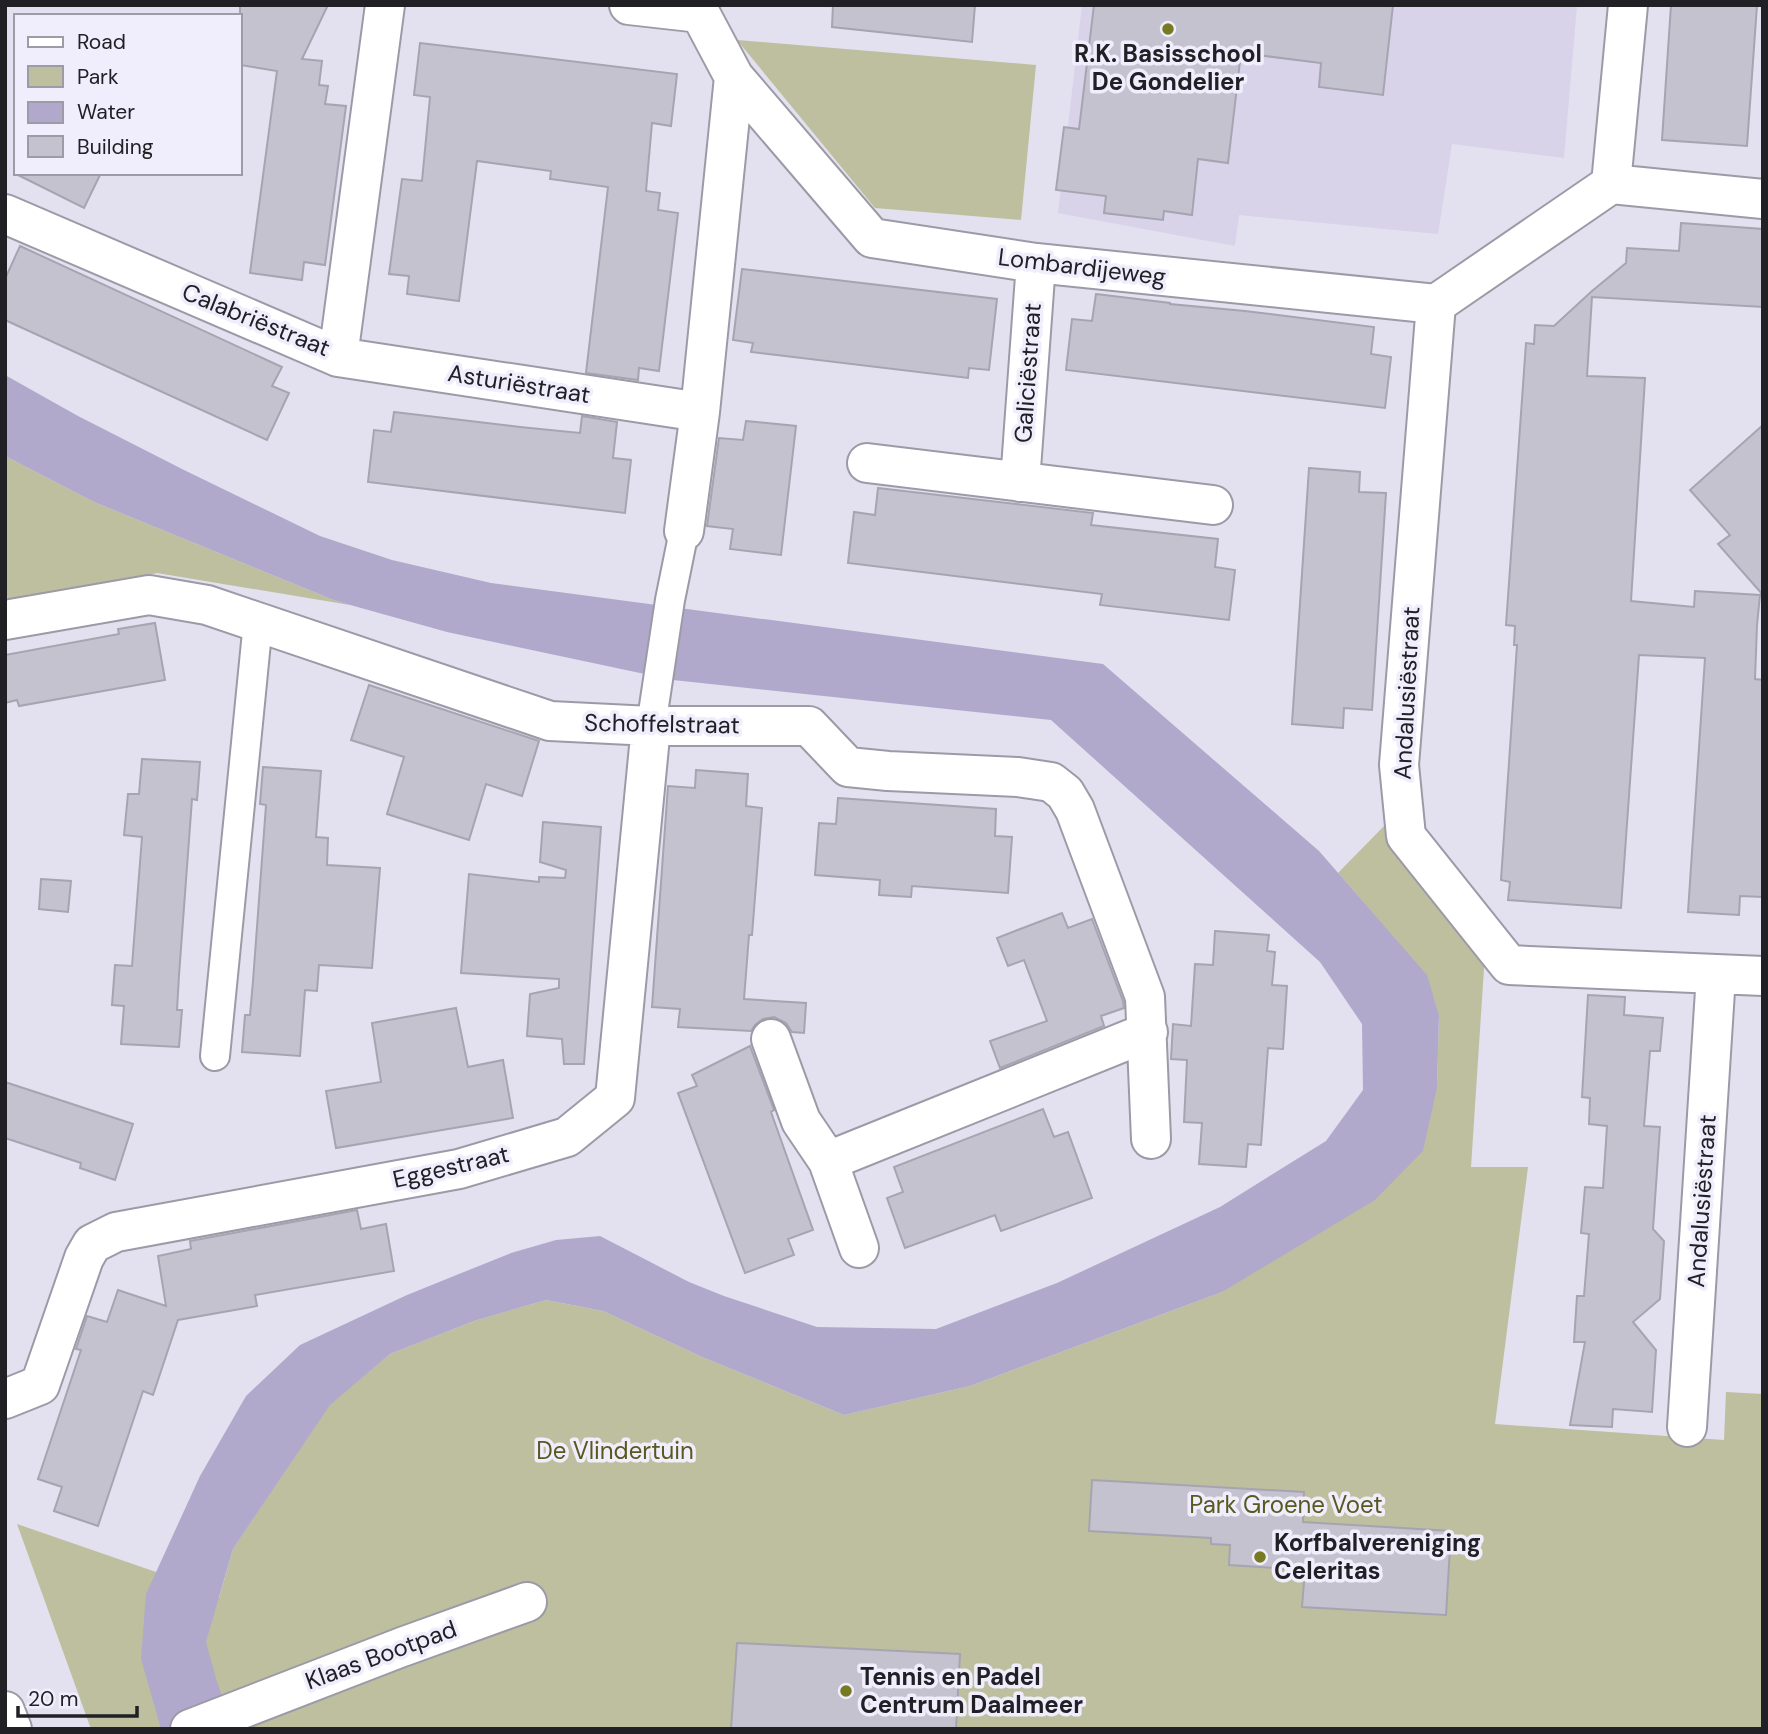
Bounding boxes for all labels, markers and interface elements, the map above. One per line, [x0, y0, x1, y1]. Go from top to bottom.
legend [14, 14, 242, 175]
marker: R.K. Basisschool De Gondelier [1160, 21, 1176, 37]
text: Road [77, 28, 126, 56]
place label: R.K. Basisschool De Gondelier [1074, 38, 1262, 97]
text: Park [77, 63, 119, 91]
text: Water [77, 98, 135, 126]
text: Building [77, 133, 154, 161]
street label: Lombardijeweg [996, 241, 1168, 292]
street label: Calabriëstraat [178, 276, 335, 363]
street label: Galiciëstraat [1007, 302, 1048, 444]
street label: Asturiëstraat [446, 357, 593, 410]
street label: Andalusiëstraat [1386, 606, 1427, 780]
street label: Schoffelstraat [584, 707, 740, 740]
street label: Andalusiëstraat [1680, 1113, 1723, 1289]
street label: Eggestraat [390, 1138, 512, 1195]
park label: De Vlindertuin [536, 1435, 694, 1466]
park label: Park Groene Voet [1189, 1489, 1383, 1520]
place label: Korfbalvereniging Celeritas [1274, 1527, 1481, 1586]
marker: Korfbalvereniging Celeritas [1252, 1549, 1268, 1565]
street label: Klaas Bootpad [301, 1613, 461, 1696]
place label: Tennis en Padel Centrum Daalmeer [860, 1661, 1083, 1720]
scale bar [18, 1674, 136, 1718]
marker: Tennis en Padel Centrum Daalmeer [838, 1683, 854, 1699]
text: 20 m [28, 1685, 79, 1713]

